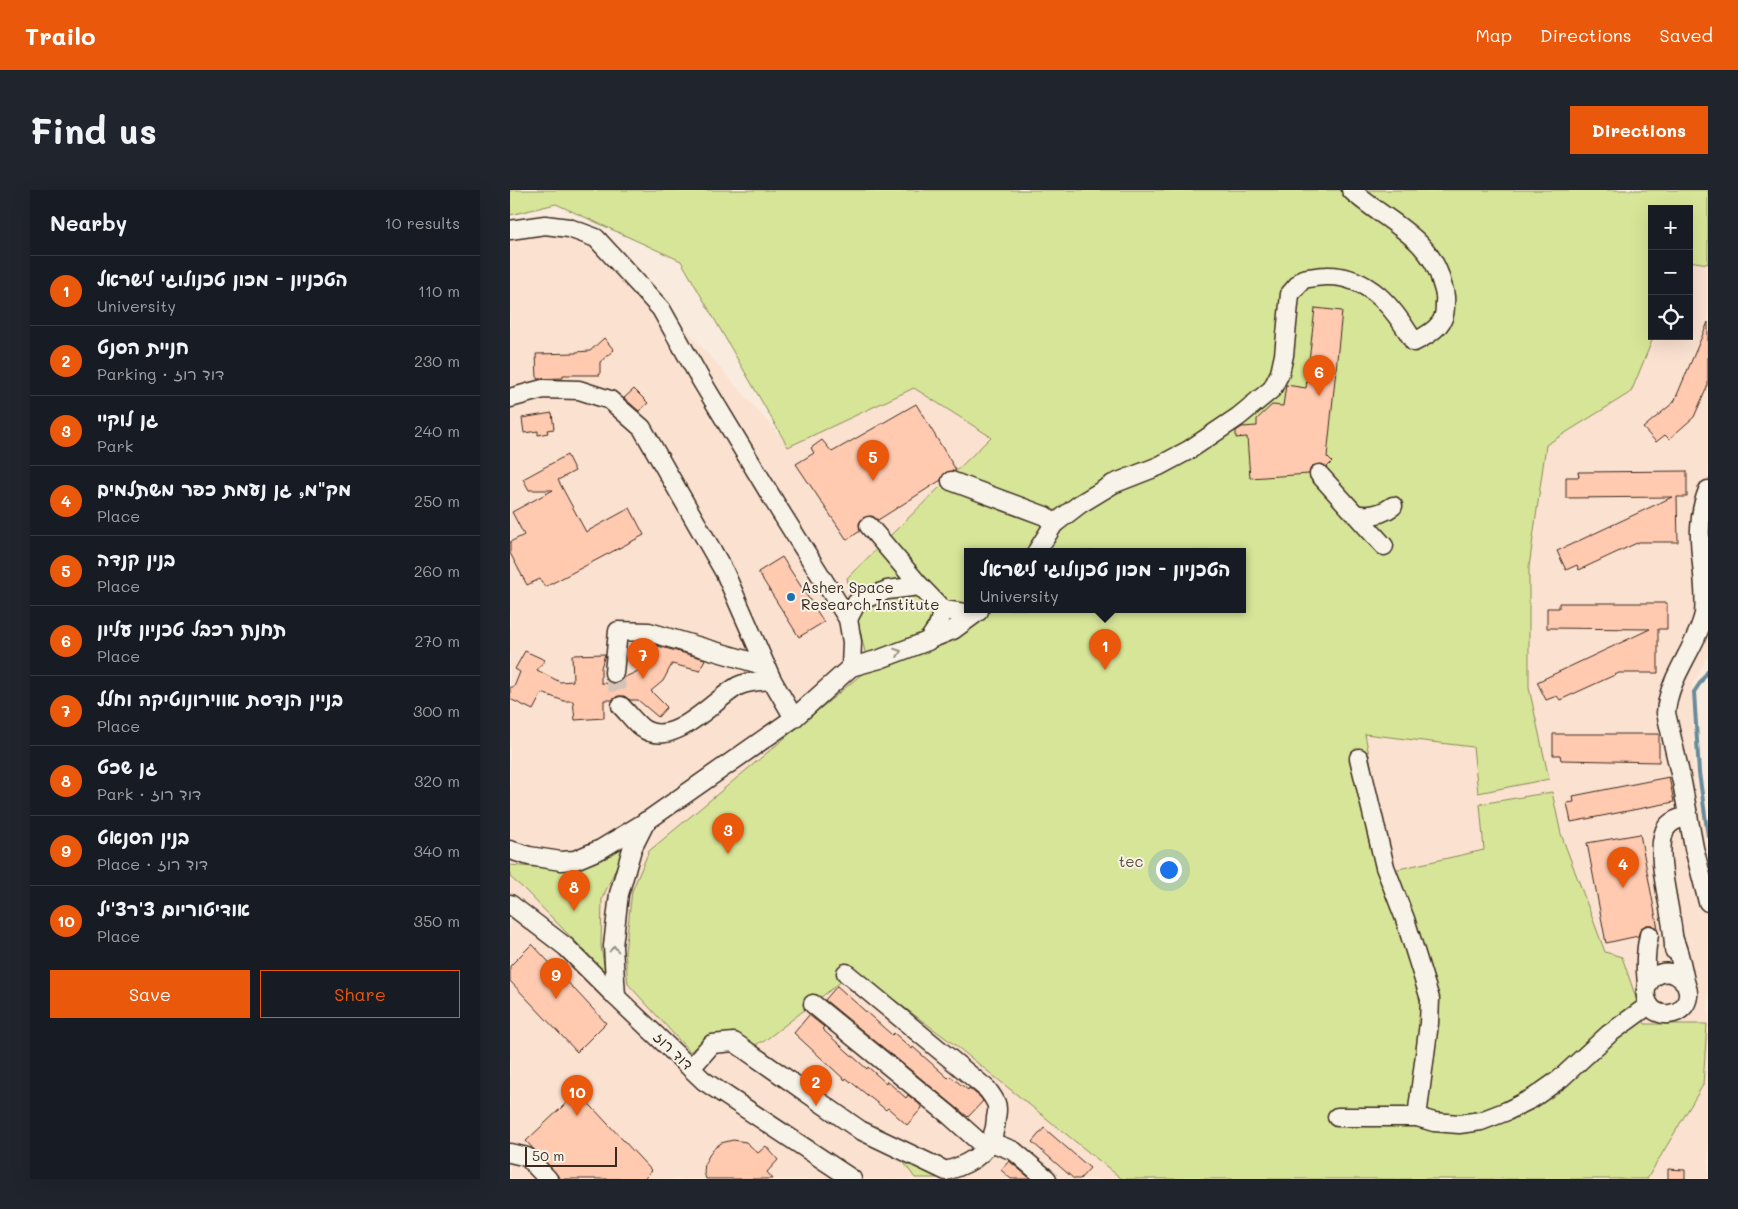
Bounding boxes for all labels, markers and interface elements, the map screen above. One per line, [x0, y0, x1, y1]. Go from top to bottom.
text: Trailo [25, 20, 96, 51]
text: Map [1475, 23, 1512, 47]
text: Directions [1540, 23, 1632, 47]
text: Saved [1660, 23, 1713, 47]
button: Directions [1570, 106, 1708, 154]
text: Find us [30, 107, 157, 153]
map controls [1648, 205, 1693, 340]
button: + [1648, 205, 1693, 250]
text: Nearby [50, 209, 127, 236]
text: 10 results [385, 212, 460, 233]
button: − [1648, 250, 1693, 295]
text: הטכניון - מכון טכנולוגי לישראל [97, 266, 348, 291]
text: 1 [62, 280, 70, 301]
text: 110 m [418, 280, 460, 301]
text: University [97, 295, 176, 316]
button: locate [1648, 295, 1693, 340]
text: חניית הסנט [97, 334, 189, 359]
text: 2 [62, 350, 70, 371]
text: 230 m [414, 350, 460, 371]
pin: 6 [1303, 355, 1335, 396]
text: Parking · דוד רוז [97, 363, 224, 384]
text: גן לוקיי [97, 406, 158, 431]
text: 3 [61, 420, 71, 441]
text: 240 m [414, 420, 460, 441]
text: Park [97, 435, 133, 456]
pin: 5 [857, 440, 889, 481]
text: מק"מ, גן נעמת כפר משתלמים [97, 476, 351, 501]
text: 4 [61, 490, 71, 511]
text: 250 m [414, 490, 460, 511]
text: Place [97, 505, 140, 526]
text: בנין קנדה [97, 546, 176, 571]
popup [964, 548, 1246, 613]
text: הטכניון - מכון טכנולוגי לישראל [980, 556, 1230, 581]
text: 5 [61, 560, 71, 581]
text: 260 m [414, 560, 460, 581]
text: Place [97, 575, 140, 596]
place label: Asher Space Research Institute [801, 577, 939, 614]
text: University [980, 585, 1059, 606]
marker: Asher Space Research Institute [785, 591, 797, 603]
text: תחנת רכבל טכניון עליון [97, 616, 286, 641]
pin: 1 [1089, 629, 1121, 670]
text: 6 [61, 630, 71, 651]
text: 270 m [414, 630, 460, 651]
pin: 7 [627, 638, 659, 679]
text: Place [97, 645, 140, 666]
one-way arrow [893, 648, 902, 658]
text: בניין הנדסת אווירונוטיקה וחלל [97, 686, 343, 711]
text: 7 [62, 700, 70, 721]
text: 300 m [413, 700, 460, 721]
text: Place [97, 715, 140, 736]
text: גן שכט [97, 754, 157, 779]
text: 8 [61, 770, 71, 791]
text: 320 m [414, 770, 460, 791]
text: Park · דוד רוז [97, 783, 201, 804]
pin: 3 [712, 813, 744, 854]
text: בנין הסנאט [97, 824, 190, 849]
text: 9 [61, 840, 71, 861]
text: 340 m [413, 840, 460, 861]
pin: 4 [1607, 847, 1639, 888]
park label: tec [1119, 851, 1144, 871]
text: Place · דוד רוז [97, 853, 208, 874]
your location [1156, 857, 1182, 883]
pin: 8 [558, 870, 590, 911]
text: אודיטוריום צ'רצ'יל [97, 896, 250, 921]
text: 10 [57, 910, 75, 931]
text: 350 m [414, 910, 460, 931]
text: Place [97, 925, 140, 946]
one-way arrow [609, 944, 619, 952]
pin: 9 [540, 958, 572, 999]
button: Save [50, 970, 250, 1018]
button: Share [260, 970, 460, 1018]
street label: דוד רוז [650, 1027, 698, 1074]
pin: 2 [800, 1065, 832, 1106]
pin: 10 [561, 1075, 593, 1116]
scale bar [525, 1144, 618, 1167]
text: 50 m [532, 1146, 564, 1165]

